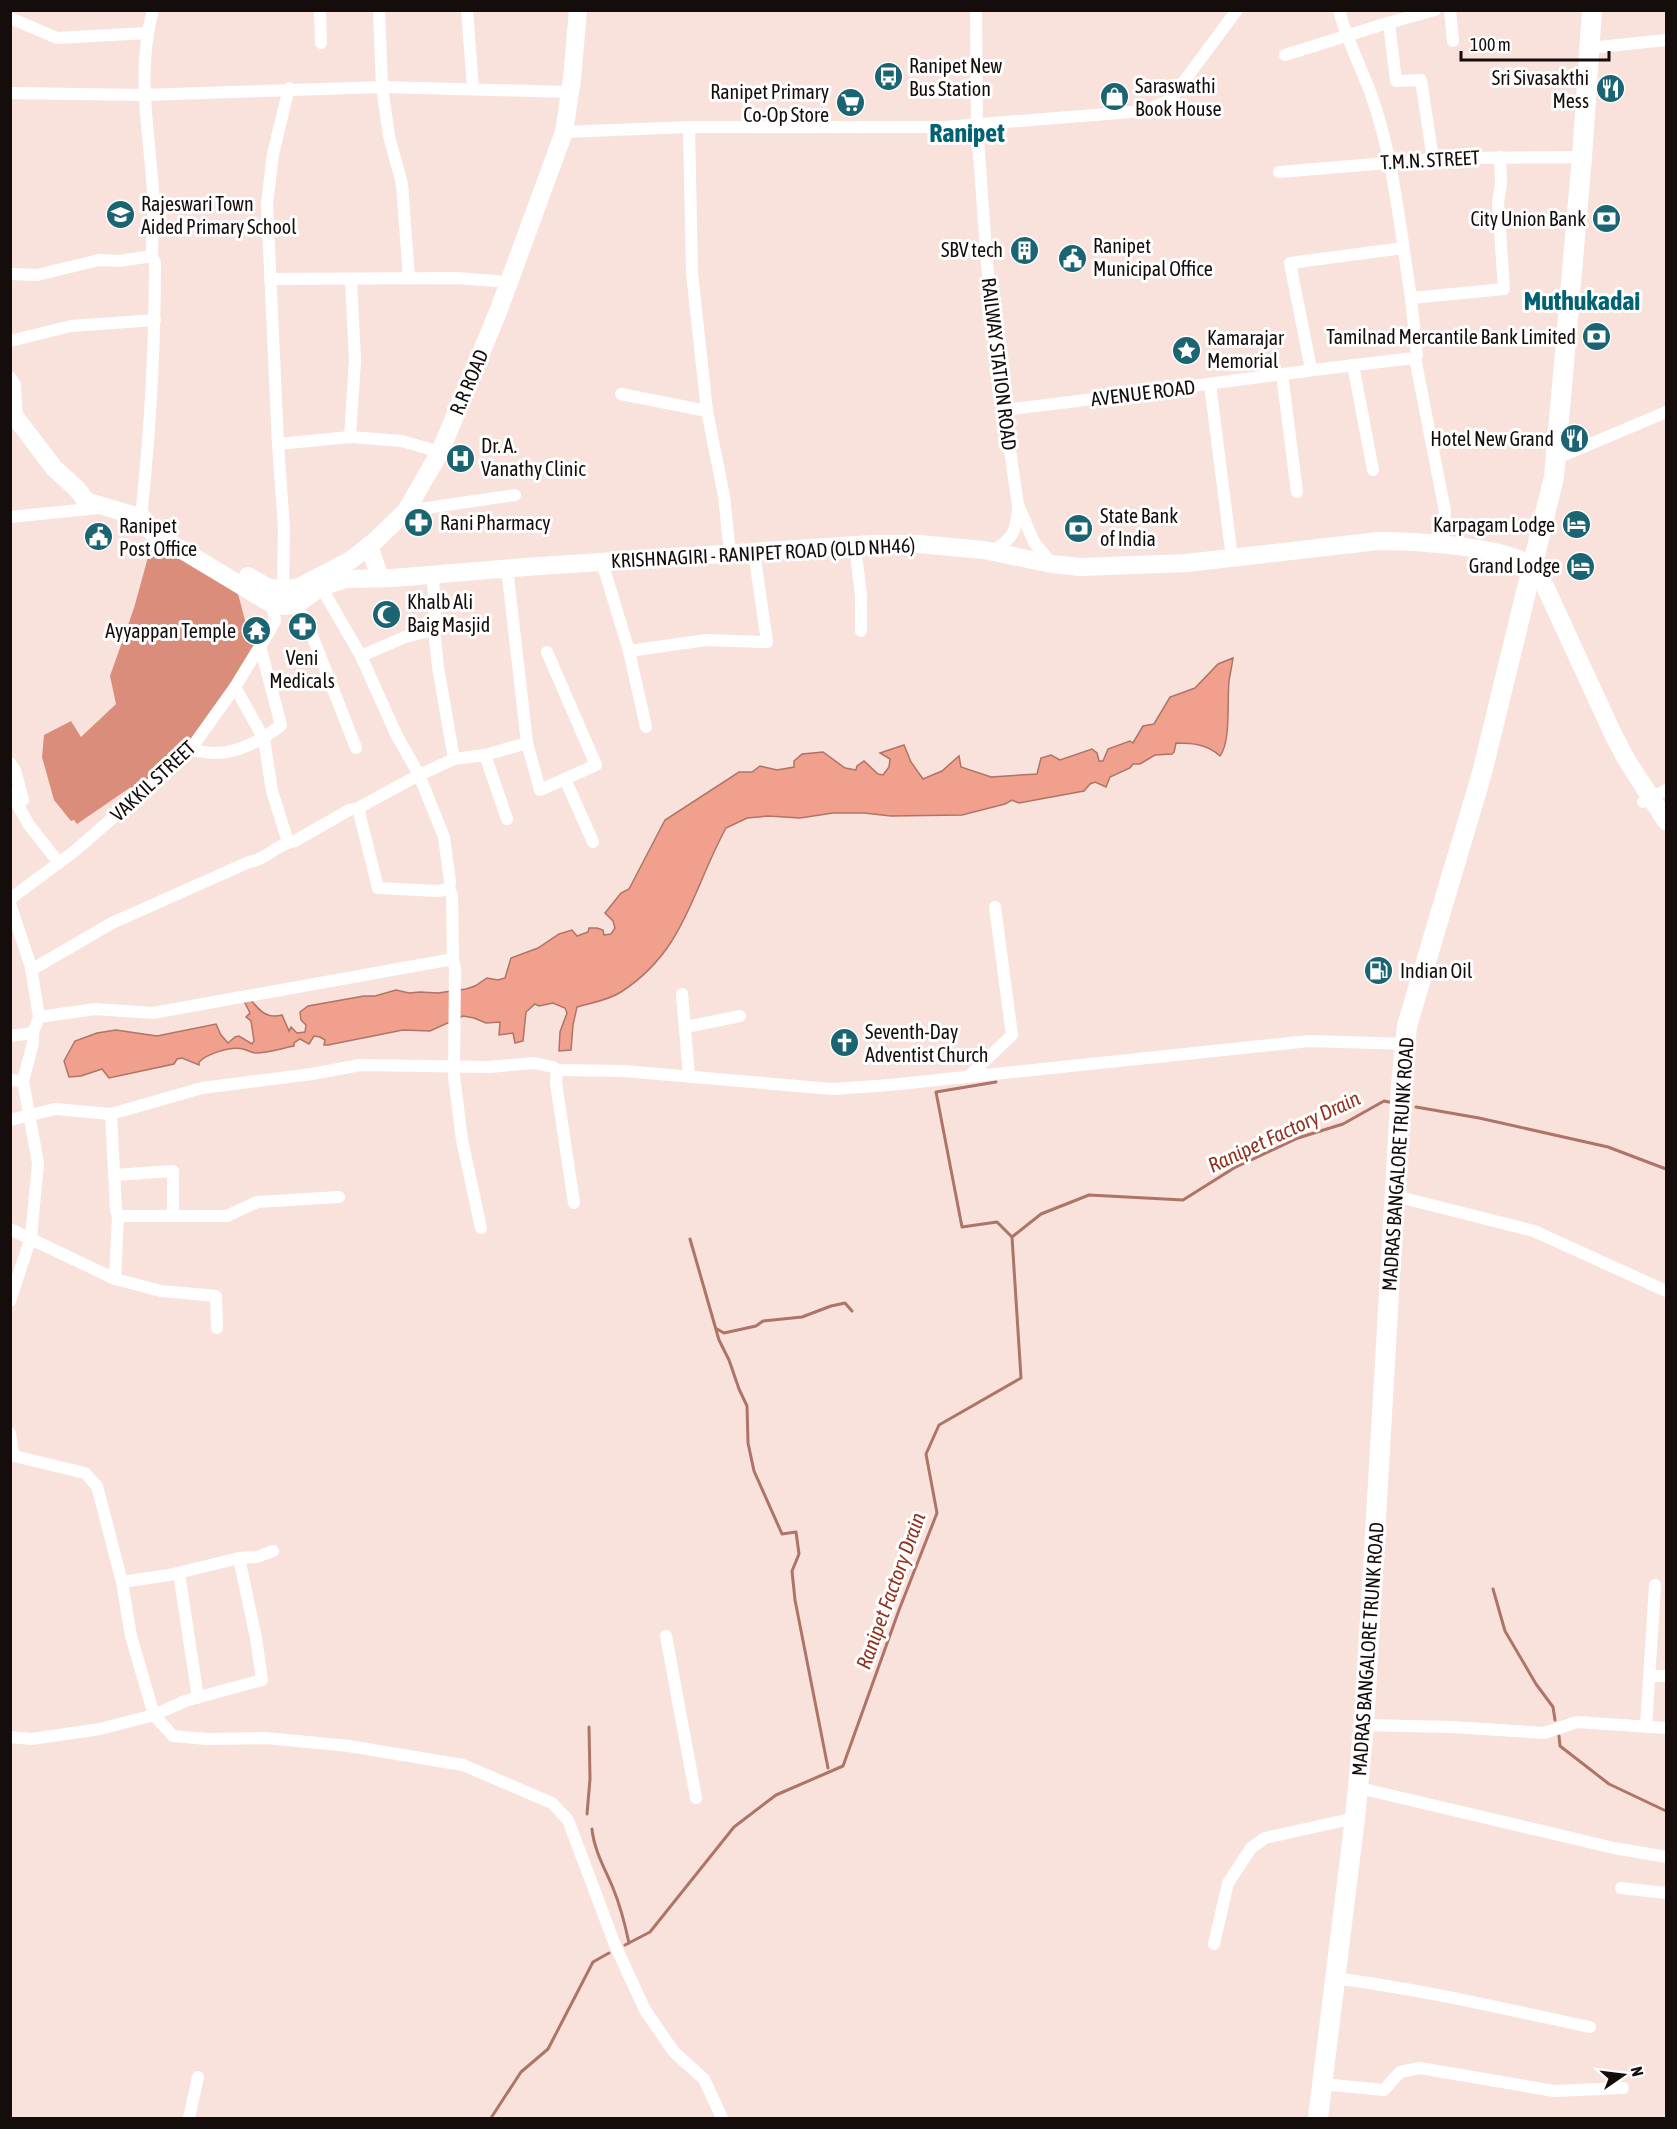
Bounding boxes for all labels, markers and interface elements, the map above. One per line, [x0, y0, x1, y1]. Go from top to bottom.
scale bar [1461, 24, 1610, 62]
text: 100 m [1470, 34, 1511, 55]
place label: Ranipet New Bus Station [909, 54, 1002, 100]
bus stop icon: Ranipet New Bus Station [872, 61, 904, 93]
place label: Sri Sivasakthi Mess [1492, 66, 1589, 112]
restaurant icon: Sri Sivasakthi Mess [1594, 73, 1626, 105]
place label: Saraswathi Book House [1135, 74, 1222, 120]
place label: Ranipet Primary Co-Op Store [710, 80, 829, 126]
shop icon: Saraswathi Book House [1098, 81, 1130, 113]
supermarket icon: Ranipet Primary Co-Op Store [834, 87, 866, 119]
district label: Ranipet [929, 118, 1005, 148]
street label: T.M.N. STREET [1380, 145, 1480, 174]
place label: Rajeswari Town Aided Primary School [141, 192, 297, 238]
school or university icon: Rajeswari Town Aided Primary School [104, 199, 136, 231]
bank icon: City Union Bank [1591, 203, 1623, 235]
place label: City Union Bank [1470, 207, 1586, 230]
building icon: SBV tech [1008, 234, 1040, 266]
place label: Ranipet Municipal Office [1093, 234, 1213, 280]
place label: SBV tech [941, 238, 1003, 261]
public building icon: Ranipet Municipal Office [1056, 242, 1088, 274]
street label: RAILWAY STATION ROAD [977, 276, 1022, 452]
district label: Muthukadai [1524, 286, 1640, 316]
bank icon: Tamilnad Mercantile Bank Limited [1581, 321, 1613, 353]
place label: Tamilnad Mercantile Bank Limited [1326, 325, 1576, 348]
place label: Kamarajar Memorial [1207, 326, 1285, 372]
place icon: Kamarajar Memorial [1170, 334, 1202, 366]
street label: R.R ROAD [445, 346, 493, 418]
street label: AVENUE ROAD [1089, 375, 1196, 410]
restaurant icon: Hotel New Grand [1559, 423, 1591, 455]
place label: Hotel New Grand [1430, 427, 1554, 450]
place label: Dr. A. Vanathy Clinic [481, 434, 586, 480]
hospital icon: Dr. A. Vanathy Clinic [444, 442, 476, 474]
place label: State Bank of India [1100, 504, 1178, 550]
pharmacy icon: Rani Pharmacy [403, 507, 435, 539]
hotel icon: Karpagam Lodge [1560, 509, 1592, 541]
place label: Rani Pharmacy [440, 511, 550, 534]
bank icon: State Bank of India [1063, 512, 1095, 544]
place label: Karpagam Lodge [1433, 513, 1555, 536]
place label: Ranipet Post Office [119, 514, 197, 560]
public building icon: Ranipet Post Office [82, 521, 114, 553]
street label: KRISHNAGIRI - RANIPET ROAD (OLD NH46) [610, 533, 916, 572]
hotel icon: Grand Lodge [1565, 550, 1597, 582]
place label: Grand Lodge [1469, 554, 1560, 577]
place label: Khalb Ali Baig Masjid [407, 590, 490, 636]
mosque icon: Khalb Ali Baig Masjid [370, 598, 402, 630]
pharmacy icon: Veni Medicals [286, 611, 318, 643]
temple icon: Ayyappan Temple [241, 615, 273, 647]
place label: Ayyappan Temple [105, 619, 236, 642]
place label: Veni Medicals [269, 646, 335, 692]
street label: VAKKIL STREET [106, 735, 200, 826]
fuel station icon: Indian Oil [1363, 955, 1395, 987]
place label: Indian Oil [1400, 959, 1473, 982]
place label: Seventh-Day Adventist Church [865, 1020, 988, 1066]
church icon: Seventh-Day Adventist Church [828, 1027, 860, 1059]
street label: MADRAS BANGALORE TRUNK ROAD [1377, 1036, 1418, 1292]
water label: Ranipet Factory Drain [1204, 1085, 1363, 1177]
water label: Ranipet Factory Drain [851, 1509, 930, 1672]
street label: MADRAS BANGALORE TRUNK ROAD [1347, 1521, 1388, 1777]
north arrow [1593, 2045, 1653, 2105]
text: N [1628, 2065, 1647, 2078]

